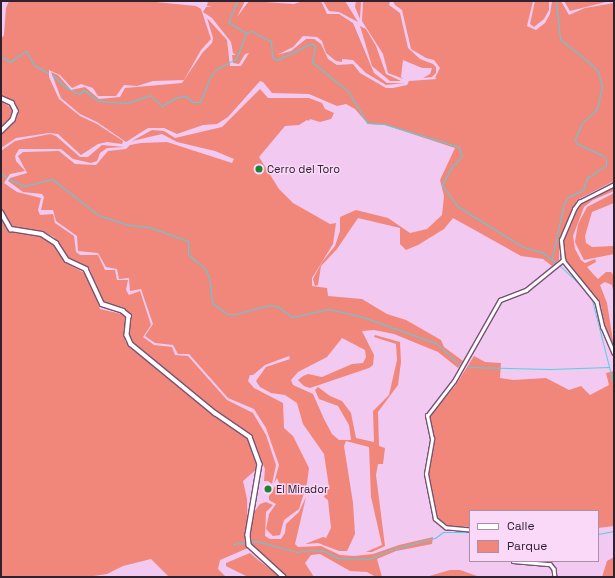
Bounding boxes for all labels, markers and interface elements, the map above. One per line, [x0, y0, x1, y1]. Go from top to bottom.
place label: Cerro del Toro [267, 162, 340, 176]
marker: Cerro del Toro [254, 164, 264, 174]
place label: El Mirador [276, 482, 328, 496]
marker: El Mirador [263, 484, 273, 494]
legend [469, 510, 599, 562]
text: Calle [507, 518, 535, 534]
text: Parque [507, 538, 547, 554]

